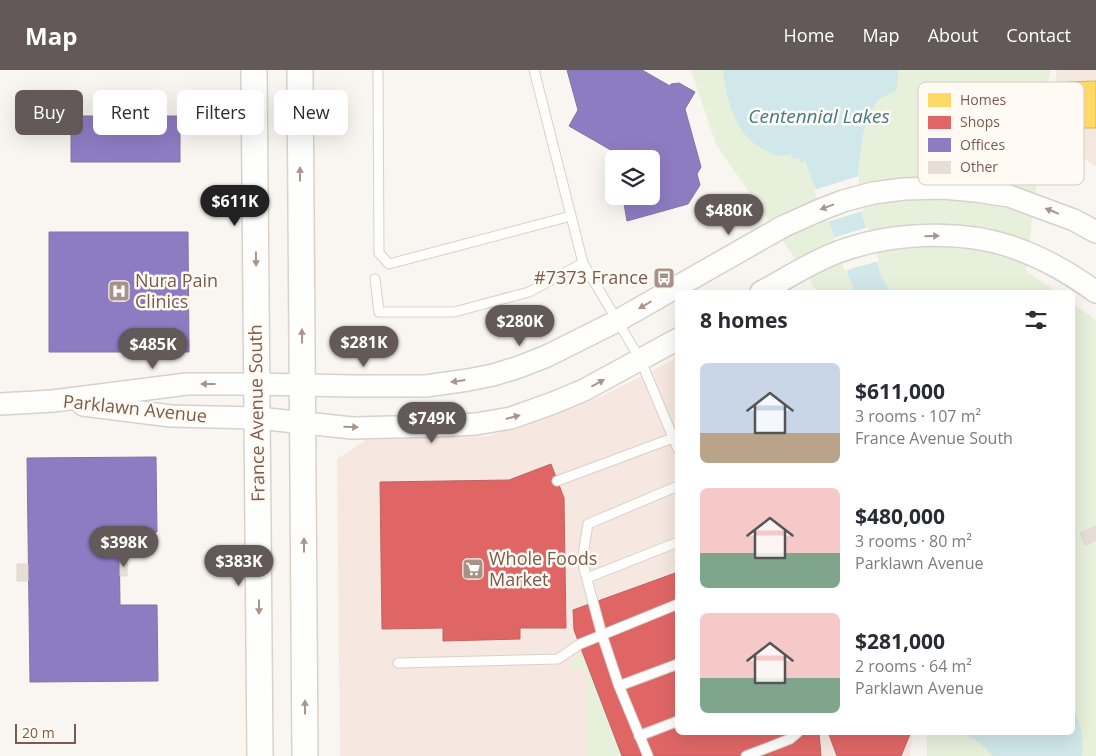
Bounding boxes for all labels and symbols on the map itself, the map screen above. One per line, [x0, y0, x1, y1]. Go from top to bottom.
legend [918, 82, 1084, 185]
text: Homes [960, 90, 1007, 109]
water label: Centennial Lakes [748, 103, 890, 129]
text: Shops [960, 112, 1000, 131]
text: Offices [960, 135, 1005, 154]
text: Other [960, 157, 998, 176]
one-way arrow [296, 166, 304, 182]
pin: $611K [200, 184, 270, 227]
pin: $480K [694, 194, 764, 236]
one-way arrow [819, 204, 834, 211]
one-way arrow [1045, 207, 1059, 215]
one-way arrow [924, 232, 940, 240]
one-way arrow [252, 251, 260, 267]
place label: #7373 France [534, 265, 648, 289]
bus stop icon: #7373 France [652, 266, 676, 290]
place label: Nura Pain Clinics [135, 268, 218, 313]
hospital icon: Nura Pain Clinics [107, 279, 131, 303]
one-way arrow [639, 300, 652, 309]
pin: $280K [485, 304, 555, 347]
street label: France Avenue South [242, 324, 270, 502]
pin: $281K [329, 326, 399, 368]
pin: $485K [118, 328, 188, 370]
one-way arrow [298, 328, 306, 344]
one-way arrow [450, 378, 466, 386]
one-way arrow [590, 379, 605, 387]
one-way arrow [200, 380, 216, 388]
street label: Parklawn Avenue [62, 389, 208, 427]
pin: $749K [397, 402, 467, 444]
one-way arrow [505, 413, 521, 421]
one-way arrow [344, 424, 360, 432]
pin: $398K [89, 526, 159, 568]
one-way arrow [300, 537, 308, 553]
pin: $383K [204, 544, 274, 587]
place label: Whole Foods Market [489, 546, 597, 591]
supermarket icon: Whole Foods Market [461, 557, 485, 581]
one-way arrow [255, 599, 263, 615]
one-way arrow [301, 699, 309, 715]
scale bar [15, 721, 76, 744]

